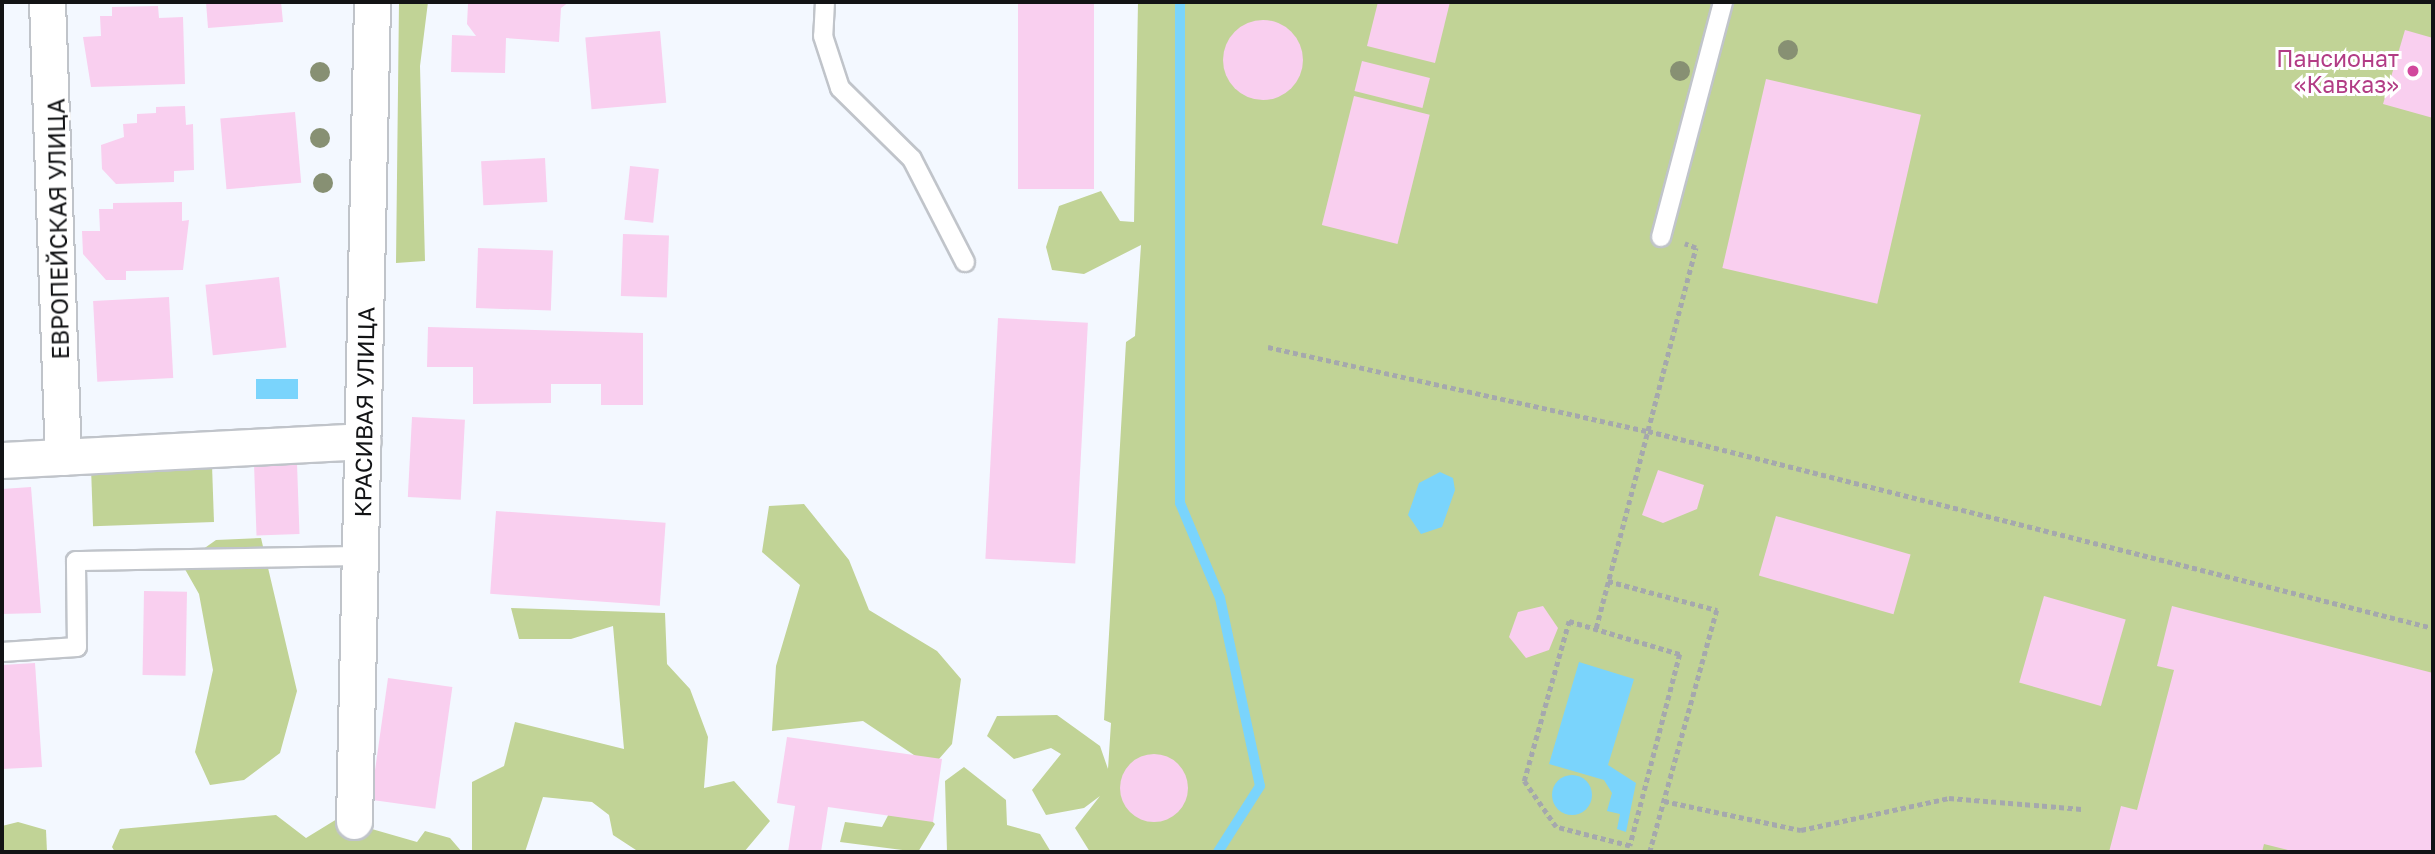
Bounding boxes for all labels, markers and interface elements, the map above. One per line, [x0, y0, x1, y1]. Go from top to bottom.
place label: Пансионат «Кавказ» [2276, 44, 2399, 98]
marker: Пансионат «Кавказ» [2405, 63, 2421, 79]
street label: ЕВРОПЕЙСКАЯ УЛИЦА [42, 98, 74, 360]
street label: КРАСИВАЯ УЛИЦА [348, 306, 380, 518]

